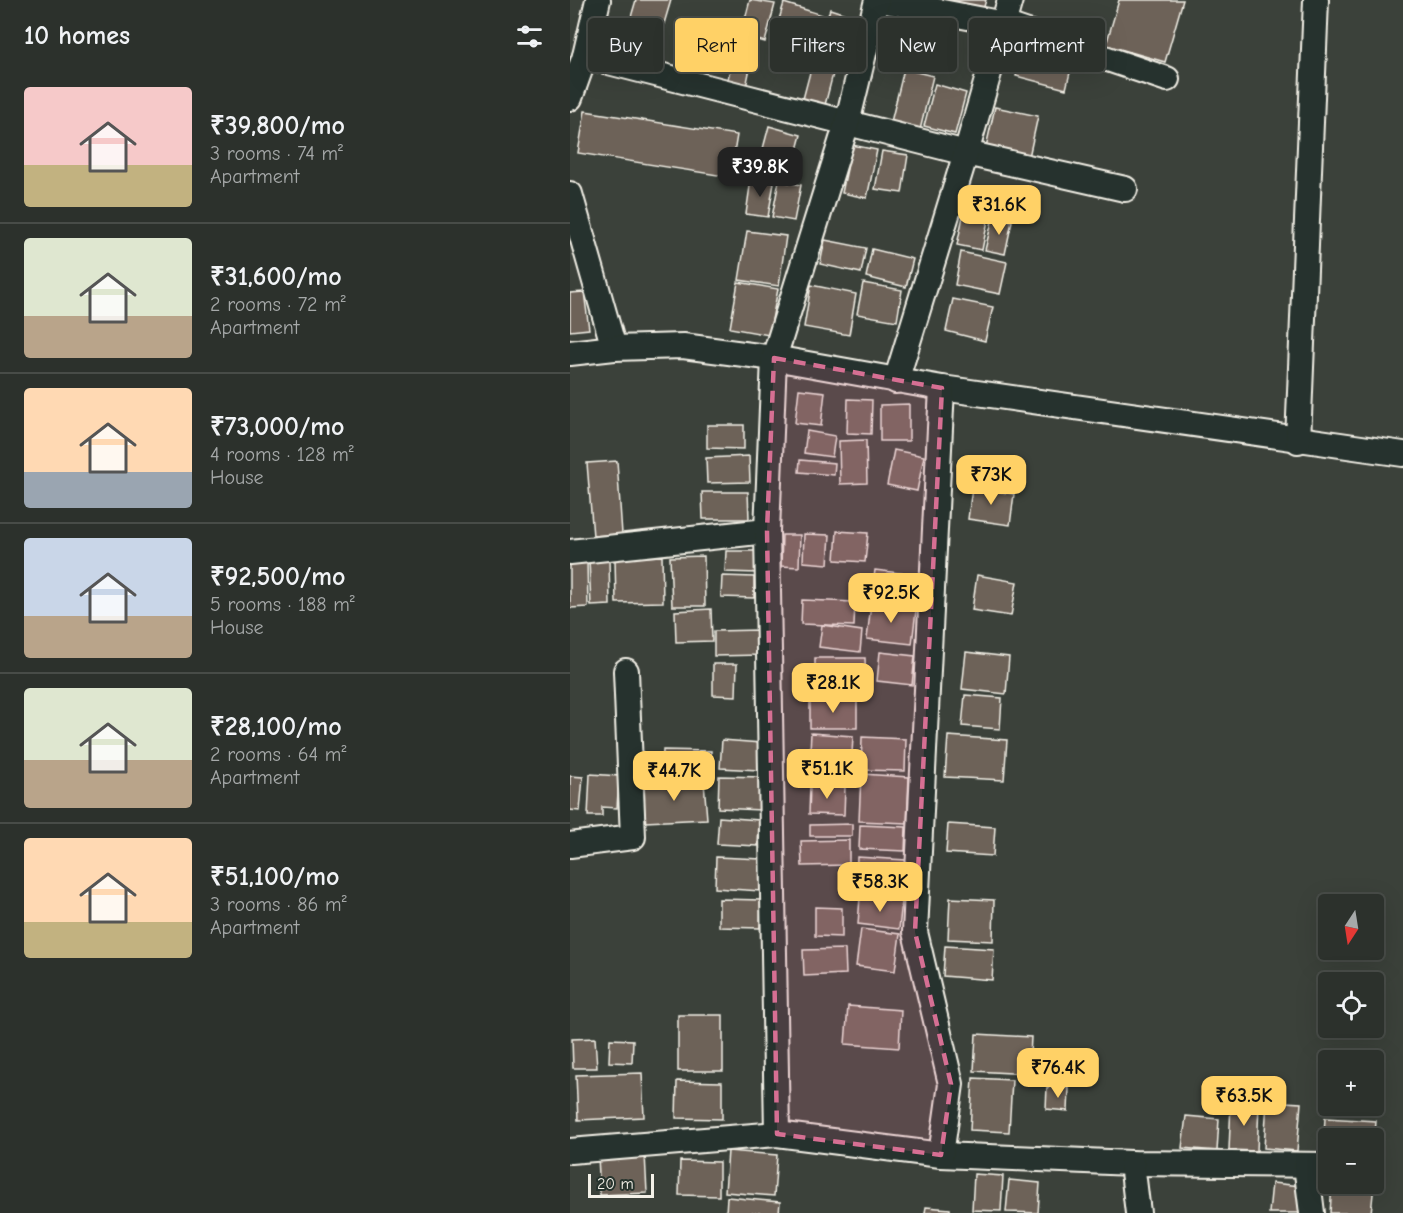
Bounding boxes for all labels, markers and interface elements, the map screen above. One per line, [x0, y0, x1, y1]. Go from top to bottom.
chip: Buy [588, 18, 663, 72]
chip: Rent [675, 18, 758, 72]
chip: Filters [770, 18, 866, 72]
chip: New [878, 18, 957, 72]
chip: Apartment [969, 18, 1105, 72]
icon: filters [513, 20, 546, 53]
text: 10 homes [24, 21, 130, 51]
icon: home [72, 111, 144, 183]
text: ₹39,800/mo [210, 111, 345, 141]
text: 3 rooms · 74 m² [210, 142, 343, 165]
pin: ₹39.8K [711, 147, 809, 198]
text: ₹39.8K [732, 155, 788, 178]
text: Apartment [210, 165, 300, 188]
pin: ₹31.6K [950, 185, 1048, 236]
text: ₹31.6K [972, 193, 1026, 216]
icon: home [72, 262, 144, 334]
text: ₹31,600/mo [210, 262, 342, 292]
text: 2 rooms · 72 m² [210, 293, 346, 316]
text: Apartment [210, 316, 300, 339]
icon: home [72, 412, 144, 484]
text: ₹73,000/mo [210, 412, 345, 442]
text: 4 rooms · 128 m² [210, 443, 354, 466]
pin: ₹73K [955, 455, 1027, 506]
text: ₹73K [970, 463, 1012, 486]
text: House [210, 466, 264, 489]
icon: home [72, 562, 144, 634]
text: ₹92,500/mo [210, 562, 345, 592]
pin: ₹92.5K [842, 573, 940, 624]
text: ₹92.5K [862, 581, 920, 604]
text: 5 rooms · 188 m² [210, 593, 355, 616]
text: House [210, 616, 264, 639]
pin: ₹28.1K [784, 663, 882, 714]
text: ₹28.1K [806, 671, 860, 694]
icon: home [72, 712, 144, 784]
text: ₹28,100/mo [210, 712, 342, 742]
text: 2 rooms · 64 m² [210, 743, 346, 766]
pin: ₹51.1K [778, 749, 876, 800]
pin: ₹44.7K [625, 751, 723, 802]
text: ₹51.1K [801, 757, 853, 780]
text: ₹44.7K [647, 759, 701, 782]
text: Apartment [210, 766, 300, 789]
icon: home [72, 862, 144, 934]
text: ₹51,100/mo [210, 862, 339, 892]
pin: ₹58.3K [831, 862, 929, 913]
text: ₹58.3K [851, 870, 909, 893]
text: 3 rooms · 86 m² [210, 893, 347, 916]
north arrow [1318, 894, 1384, 960]
map controls [1318, 894, 1384, 1194]
text: Apartment [210, 916, 300, 939]
button: locate [1318, 972, 1384, 1038]
pin: ₹76.4K [1009, 1048, 1107, 1099]
button: + [1318, 1050, 1384, 1116]
text: ₹76.4K [1031, 1056, 1085, 1079]
pin: ₹63.5K [1195, 1076, 1293, 1127]
text: ₹63.5K [1215, 1084, 1273, 1107]
button: − [1318, 1128, 1384, 1194]
scale bar [588, 1171, 654, 1198]
text: 20 m [597, 1175, 634, 1193]

